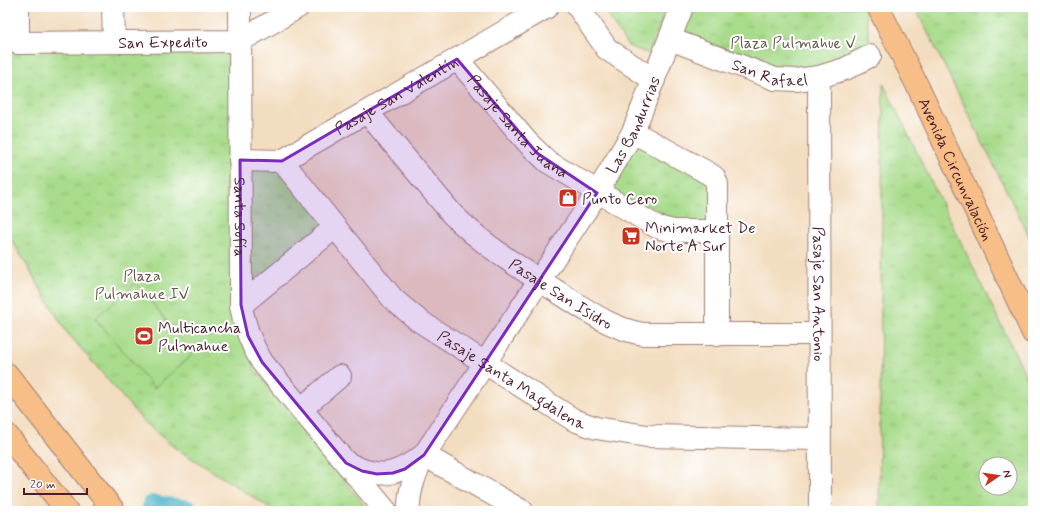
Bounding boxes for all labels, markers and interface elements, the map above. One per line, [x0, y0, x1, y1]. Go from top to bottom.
street label: San Expedito [118, 32, 208, 54]
park label: Plaza Pulmahue V [730, 33, 856, 54]
street label: Pasaje San Valentín [331, 52, 462, 140]
street label: San Rafael [729, 55, 809, 92]
street label: Pasaje Santa Juana [462, 70, 572, 184]
street label: Las Bandurrias [602, 73, 666, 178]
street label: Avenida Circunvalación [912, 95, 998, 245]
street label: Santa Sofía [229, 177, 250, 257]
shop icon: Punto Cero [557, 187, 579, 209]
place label: Punto Cero [582, 189, 657, 210]
place label: Minimarket De Norte A Sur [645, 218, 755, 257]
supermarket icon: Minimarket De Norte A Sur [620, 225, 642, 247]
street label: Pasaje San Antonio [807, 226, 829, 362]
street label: Pasaje San Isidro [504, 254, 616, 335]
park label: Plaza Pulmahue IV [95, 266, 189, 305]
place label: Multicancha Pulmahue [158, 318, 241, 357]
sports icon: Multicancha Pulmahue [133, 325, 155, 347]
street label: Pasaje Santa Magdalena [433, 326, 588, 435]
north arrow [978, 456, 1018, 496]
text: N [999, 469, 1014, 479]
scale bar [24, 470, 87, 496]
text: 20 m [30, 477, 56, 493]

